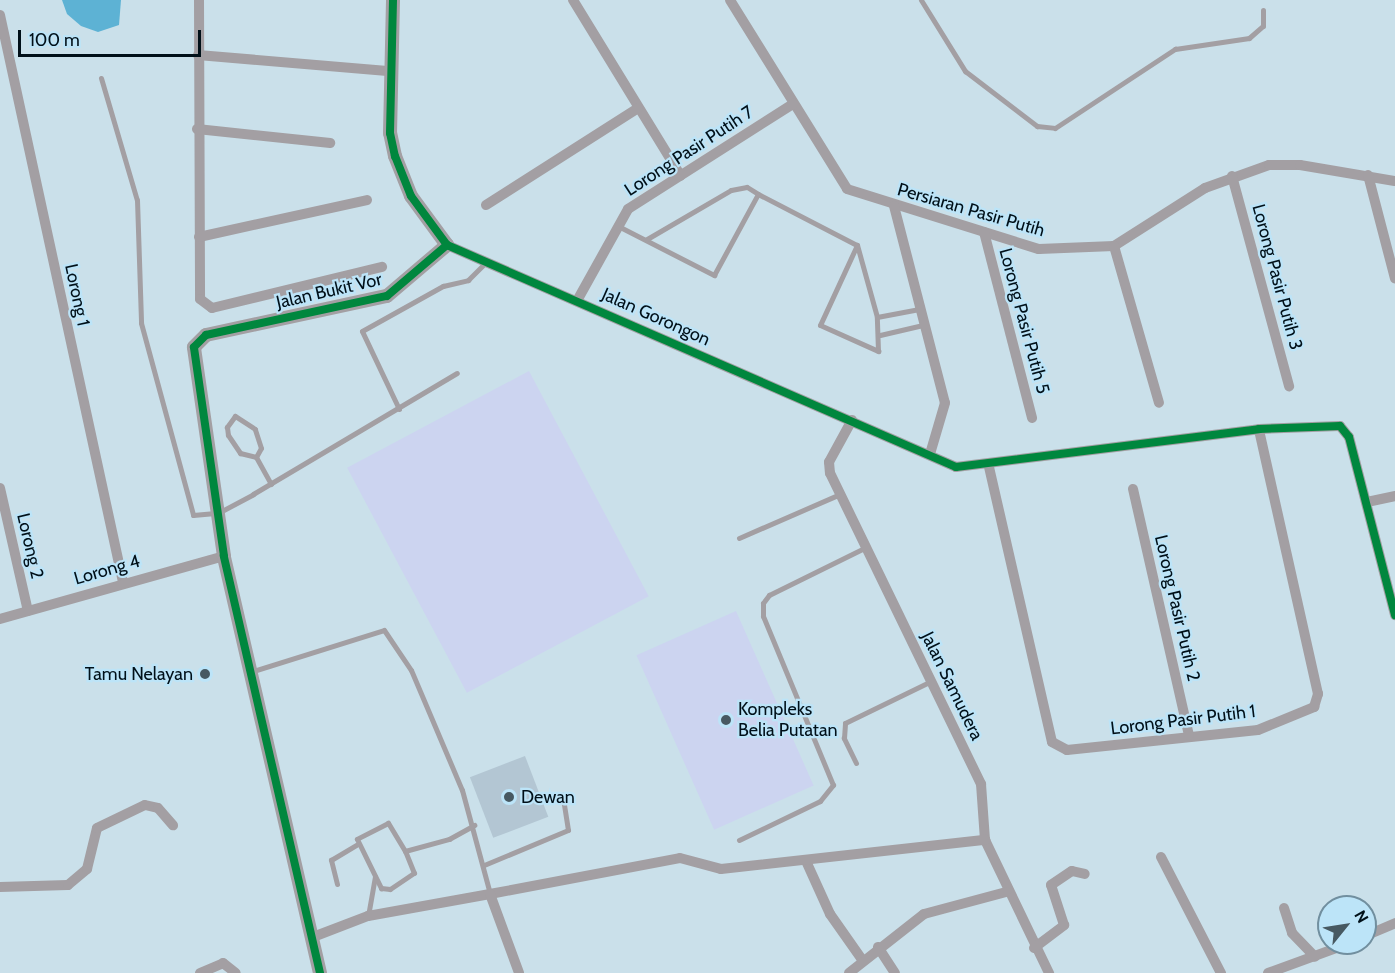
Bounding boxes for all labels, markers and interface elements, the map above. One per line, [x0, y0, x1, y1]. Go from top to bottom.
scale bar [21, 18, 204, 56]
text: 100 m [29, 29, 80, 51]
street label: Lorong Pasir Putih 7 [621, 101, 757, 201]
street label: Persiaran Pasir Putih [895, 179, 1047, 241]
street label: Lorong Pasir Putih 3 [1247, 202, 1307, 352]
street label: Lorong Pasir Putih 5 [994, 246, 1054, 396]
street label: Lorong 1 [60, 262, 94, 328]
street label: Jalan Bukit Vor [274, 268, 384, 314]
street label: Jalan Gorongon [598, 283, 714, 351]
street label: Lorong 2 [12, 511, 48, 581]
street label: Lorong Pasir Putih 2 [1150, 533, 1204, 683]
street label: Lorong 4 [72, 550, 142, 590]
street label: Jalan Samudera [916, 628, 988, 744]
place label: Tamu Nelayan [85, 663, 193, 685]
marker: Tamu Nelayan [198, 667, 212, 681]
place label: Kompleks Belia Putatan [738, 699, 838, 742]
street label: Lorong Pasir Putih 1 [1109, 700, 1257, 740]
marker: Kompleks Belia Putatan [719, 713, 733, 727]
place label: Dewan [521, 786, 575, 808]
marker: Dewan [502, 790, 516, 804]
north arrow [1317, 895, 1377, 955]
text: N [1350, 907, 1372, 926]

